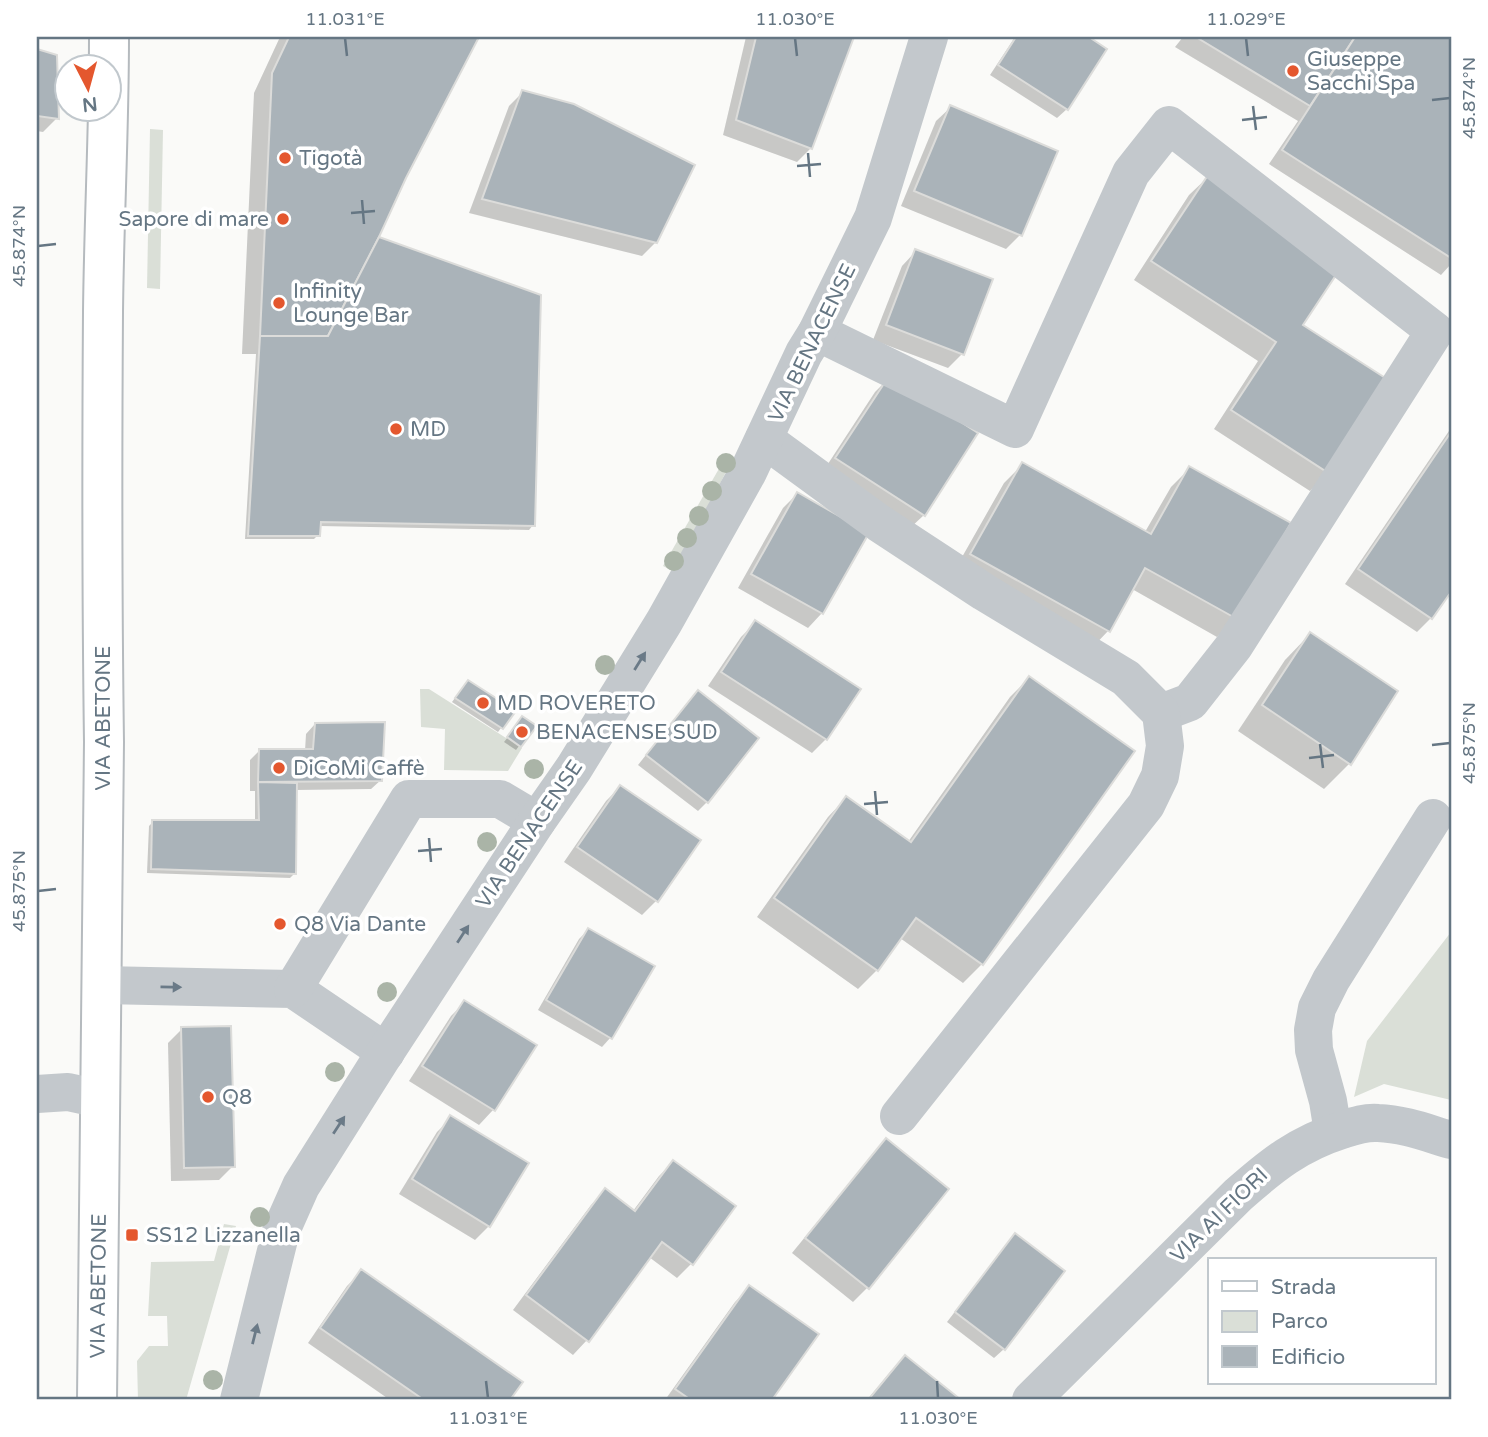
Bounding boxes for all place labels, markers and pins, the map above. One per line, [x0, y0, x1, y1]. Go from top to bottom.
place label: Giuseppe Sacchi Spa [1307, 47, 1415, 96]
marker: Giuseppe Sacchi Spa [1285, 63, 1301, 79]
place label: Tigotà [299, 146, 363, 171]
marker: Tigotà [277, 150, 293, 166]
place label: Sapore di mare [119, 207, 269, 232]
marker: Sapore di mare [275, 211, 291, 227]
place label: Infinity Lounge Bar [293, 279, 408, 328]
marker: Infinity Lounge Bar [271, 295, 287, 311]
place label: MD [410, 417, 446, 442]
marker: MD [388, 421, 404, 437]
place label: MD ROVERETO [497, 691, 656, 716]
marker: MD ROVERETO [475, 695, 491, 711]
place label: BENACENSE SUD [536, 720, 717, 745]
marker: BENACENSE SUD [514, 724, 530, 740]
place label: DiCoMi Caffè [293, 756, 425, 781]
marker: DiCoMi Caffè [271, 760, 287, 776]
place label: Q8 Via Dante [294, 912, 426, 937]
marker: Q8 Via Dante [272, 916, 288, 932]
place label: Q8 [222, 1085, 252, 1110]
marker: Q8 [200, 1089, 216, 1105]
place label: SS12 Lizzanella [146, 1223, 301, 1248]
marker: SS12 Lizzanella [124, 1227, 140, 1243]

